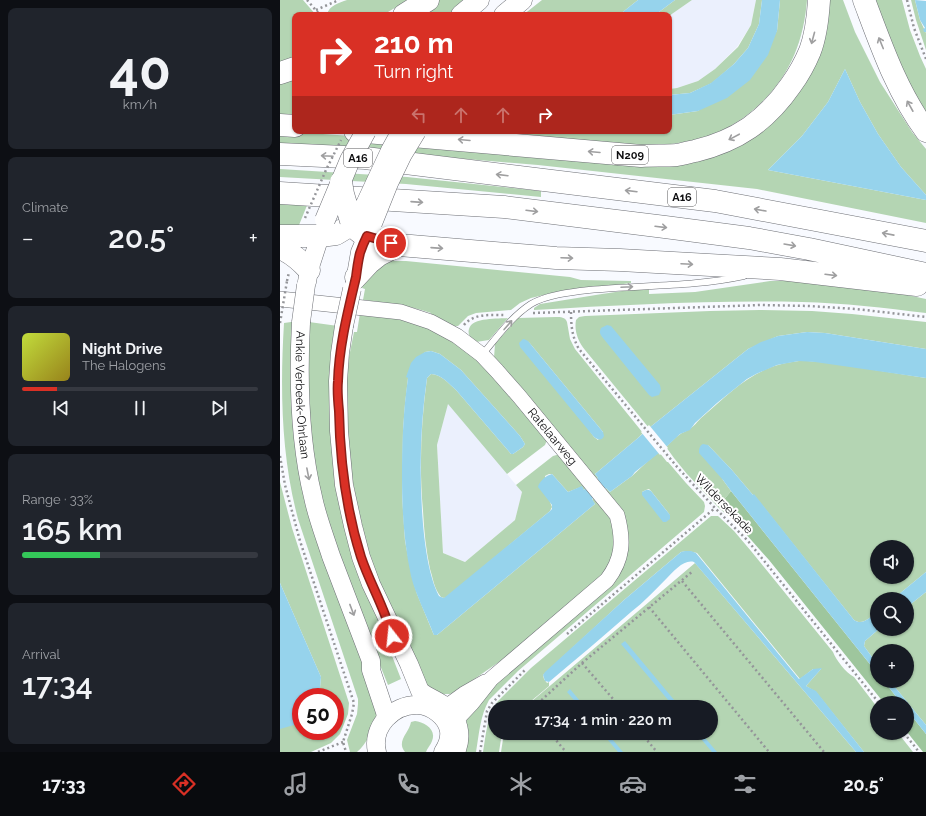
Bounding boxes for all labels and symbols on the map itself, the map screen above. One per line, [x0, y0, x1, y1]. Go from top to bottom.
one-way arrow [809, 32, 817, 45]
one-way arrow [877, 37, 884, 49]
one-way arrow [905, 100, 913, 112]
one-way arrow [728, 134, 740, 141]
one-way arrow [458, 137, 471, 144]
road number: N209 [612, 146, 648, 164]
one-way arrow [587, 148, 600, 155]
road number: A16 [344, 149, 372, 167]
one-way arrow [321, 153, 334, 160]
one-way arrow [496, 171, 509, 179]
one-way arrow [625, 187, 638, 195]
road number: A16 [668, 188, 696, 206]
one-way arrow [410, 198, 423, 205]
one-way arrow [754, 205, 767, 213]
one-way arrow [525, 207, 538, 215]
one-way arrow [655, 223, 668, 230]
pin [374, 226, 408, 260]
one-way arrow [882, 229, 895, 237]
one-way arrow [783, 242, 796, 250]
one-way arrow [430, 245, 443, 252]
one-way arrow [560, 254, 573, 262]
one-way arrow [680, 260, 693, 268]
one-way arrow [824, 271, 837, 279]
one-way arrow [620, 283, 633, 291]
one-way arrow [503, 320, 512, 330]
street label: Ankie Verbeek-Ohrlaan [293, 330, 312, 460]
street label: Ratelaarweg [525, 405, 580, 468]
one-way arrow [304, 467, 312, 480]
street label: Wildersekade [692, 471, 756, 537]
one-way arrow [348, 604, 356, 616]
position arrow [371, 615, 413, 657]
speed limit sign: 50 [292, 688, 344, 740]

